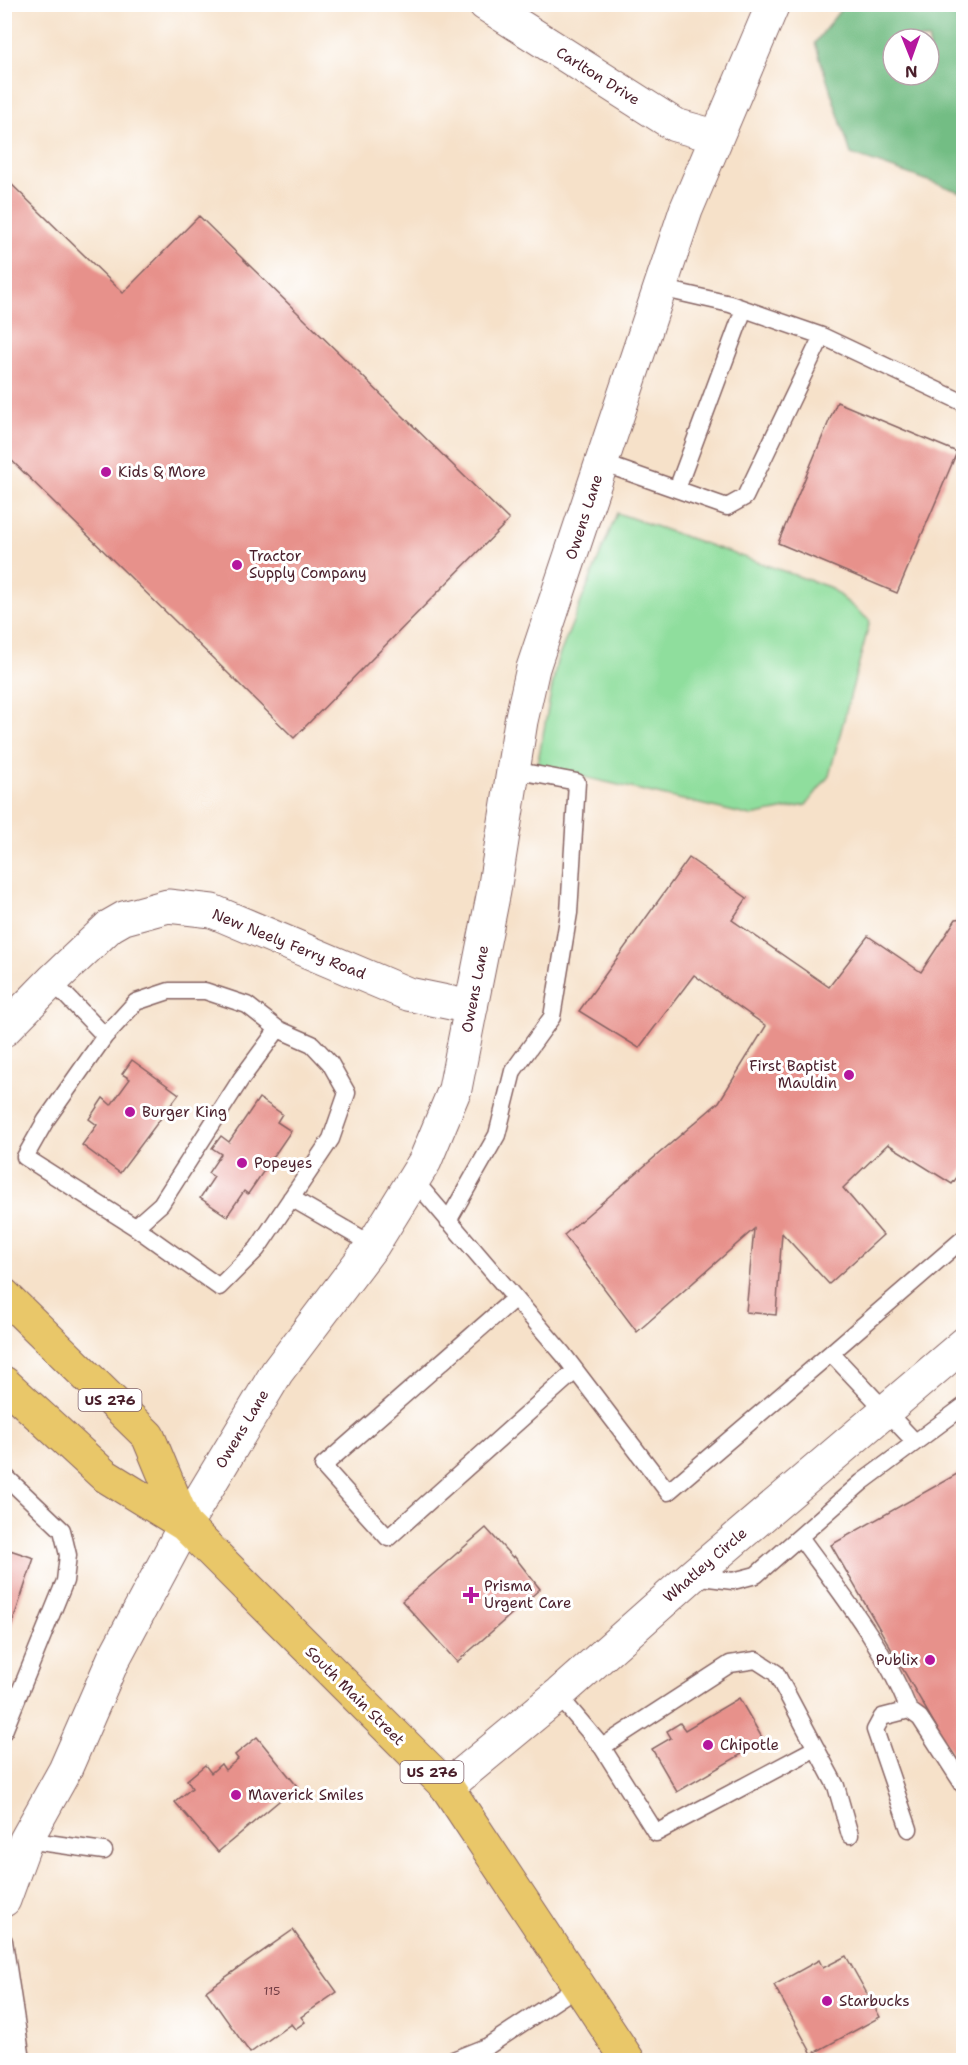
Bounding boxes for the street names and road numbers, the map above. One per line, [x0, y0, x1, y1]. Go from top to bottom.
street label: Carlton Drive [552, 42, 644, 110]
street label: Owens Lane [561, 472, 607, 562]
street label: New Neely Ferry Road [209, 904, 369, 984]
street label: Owens Lane [457, 944, 493, 1034]
street label: Owens Lane [211, 1386, 273, 1472]
road number: US 276 [78, 1389, 142, 1411]
street label: Whatley Circle [659, 1523, 751, 1607]
street label: South Main Street [301, 1642, 409, 1750]
road number: US 276 [400, 1761, 464, 1783]

